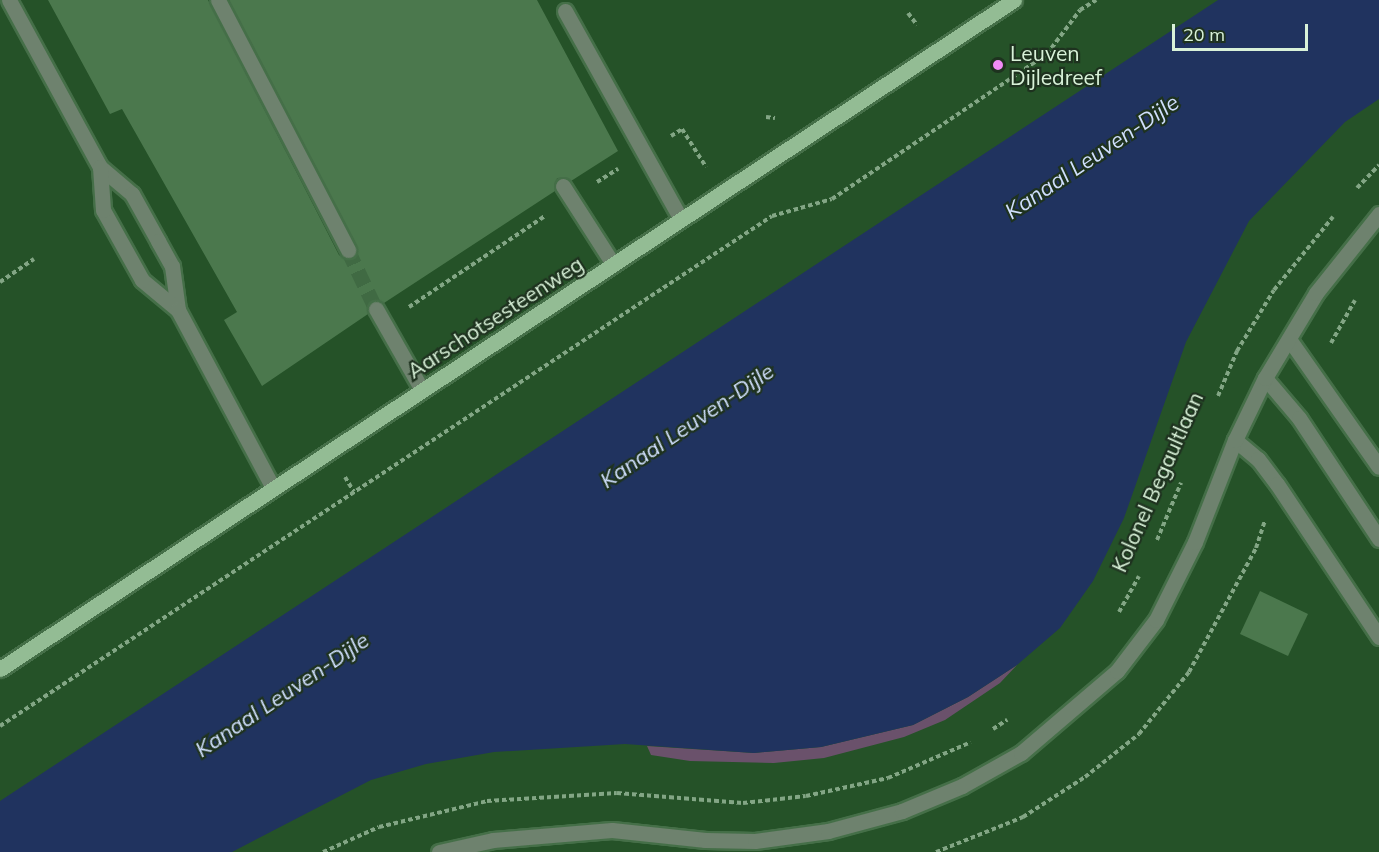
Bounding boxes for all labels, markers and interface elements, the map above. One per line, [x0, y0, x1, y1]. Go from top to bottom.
scale bar [1175, 12, 1312, 50]
text: 20 m [1183, 23, 1225, 46]
place label: Leuven Dijledreef [1010, 40, 1102, 90]
marker: Leuven Dijledreef [991, 58, 1005, 72]
water label: Kanaal Leuven-Dijle [1000, 89, 1184, 225]
street label: Aarschotsesteenweg [402, 251, 588, 383]
water label: Kanaal Leuven-Dijle [595, 358, 779, 494]
street label: Kolonel Begaultlaan [1106, 388, 1208, 576]
water label: Kanaal Leuven-Dijle [190, 627, 374, 763]

